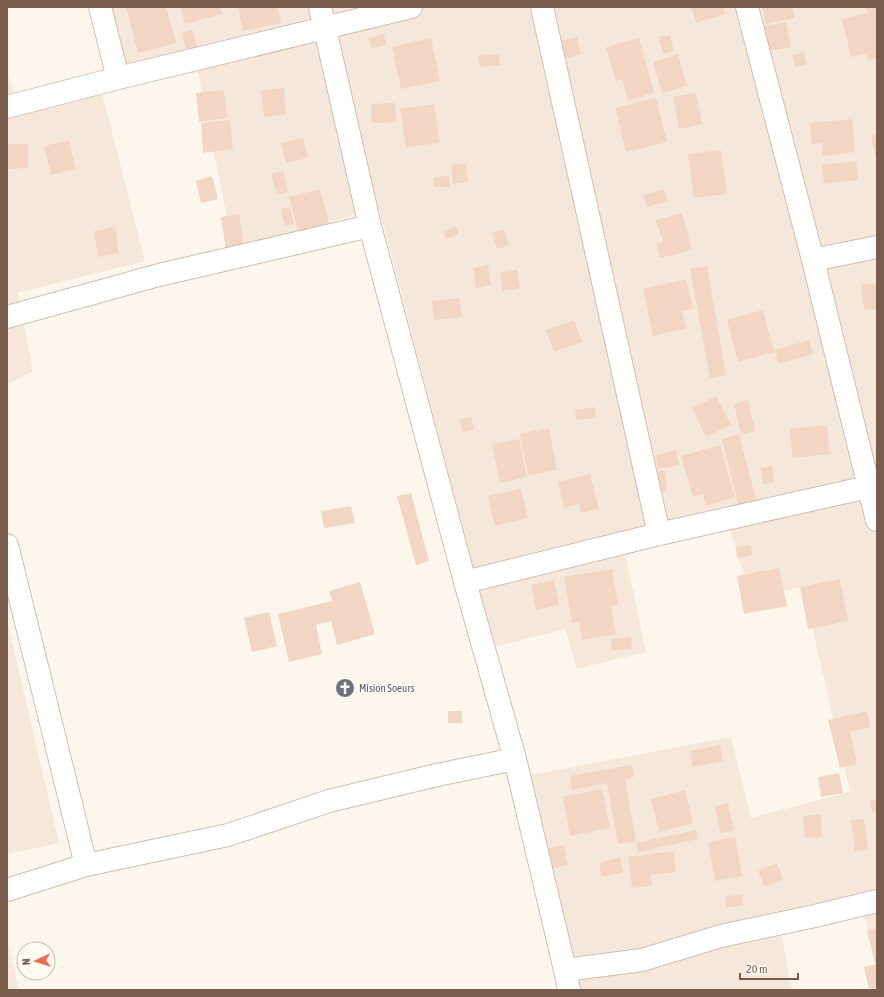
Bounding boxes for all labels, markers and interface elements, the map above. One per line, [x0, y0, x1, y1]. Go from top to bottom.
church icon: Mision Soeurs [334, 677, 356, 699]
place label: Mision Soeurs [359, 682, 415, 694]
north arrow [16, 941, 56, 981]
scale bar [740, 955, 798, 981]
text: N [20, 958, 32, 965]
text: 20 m [746, 962, 768, 976]

